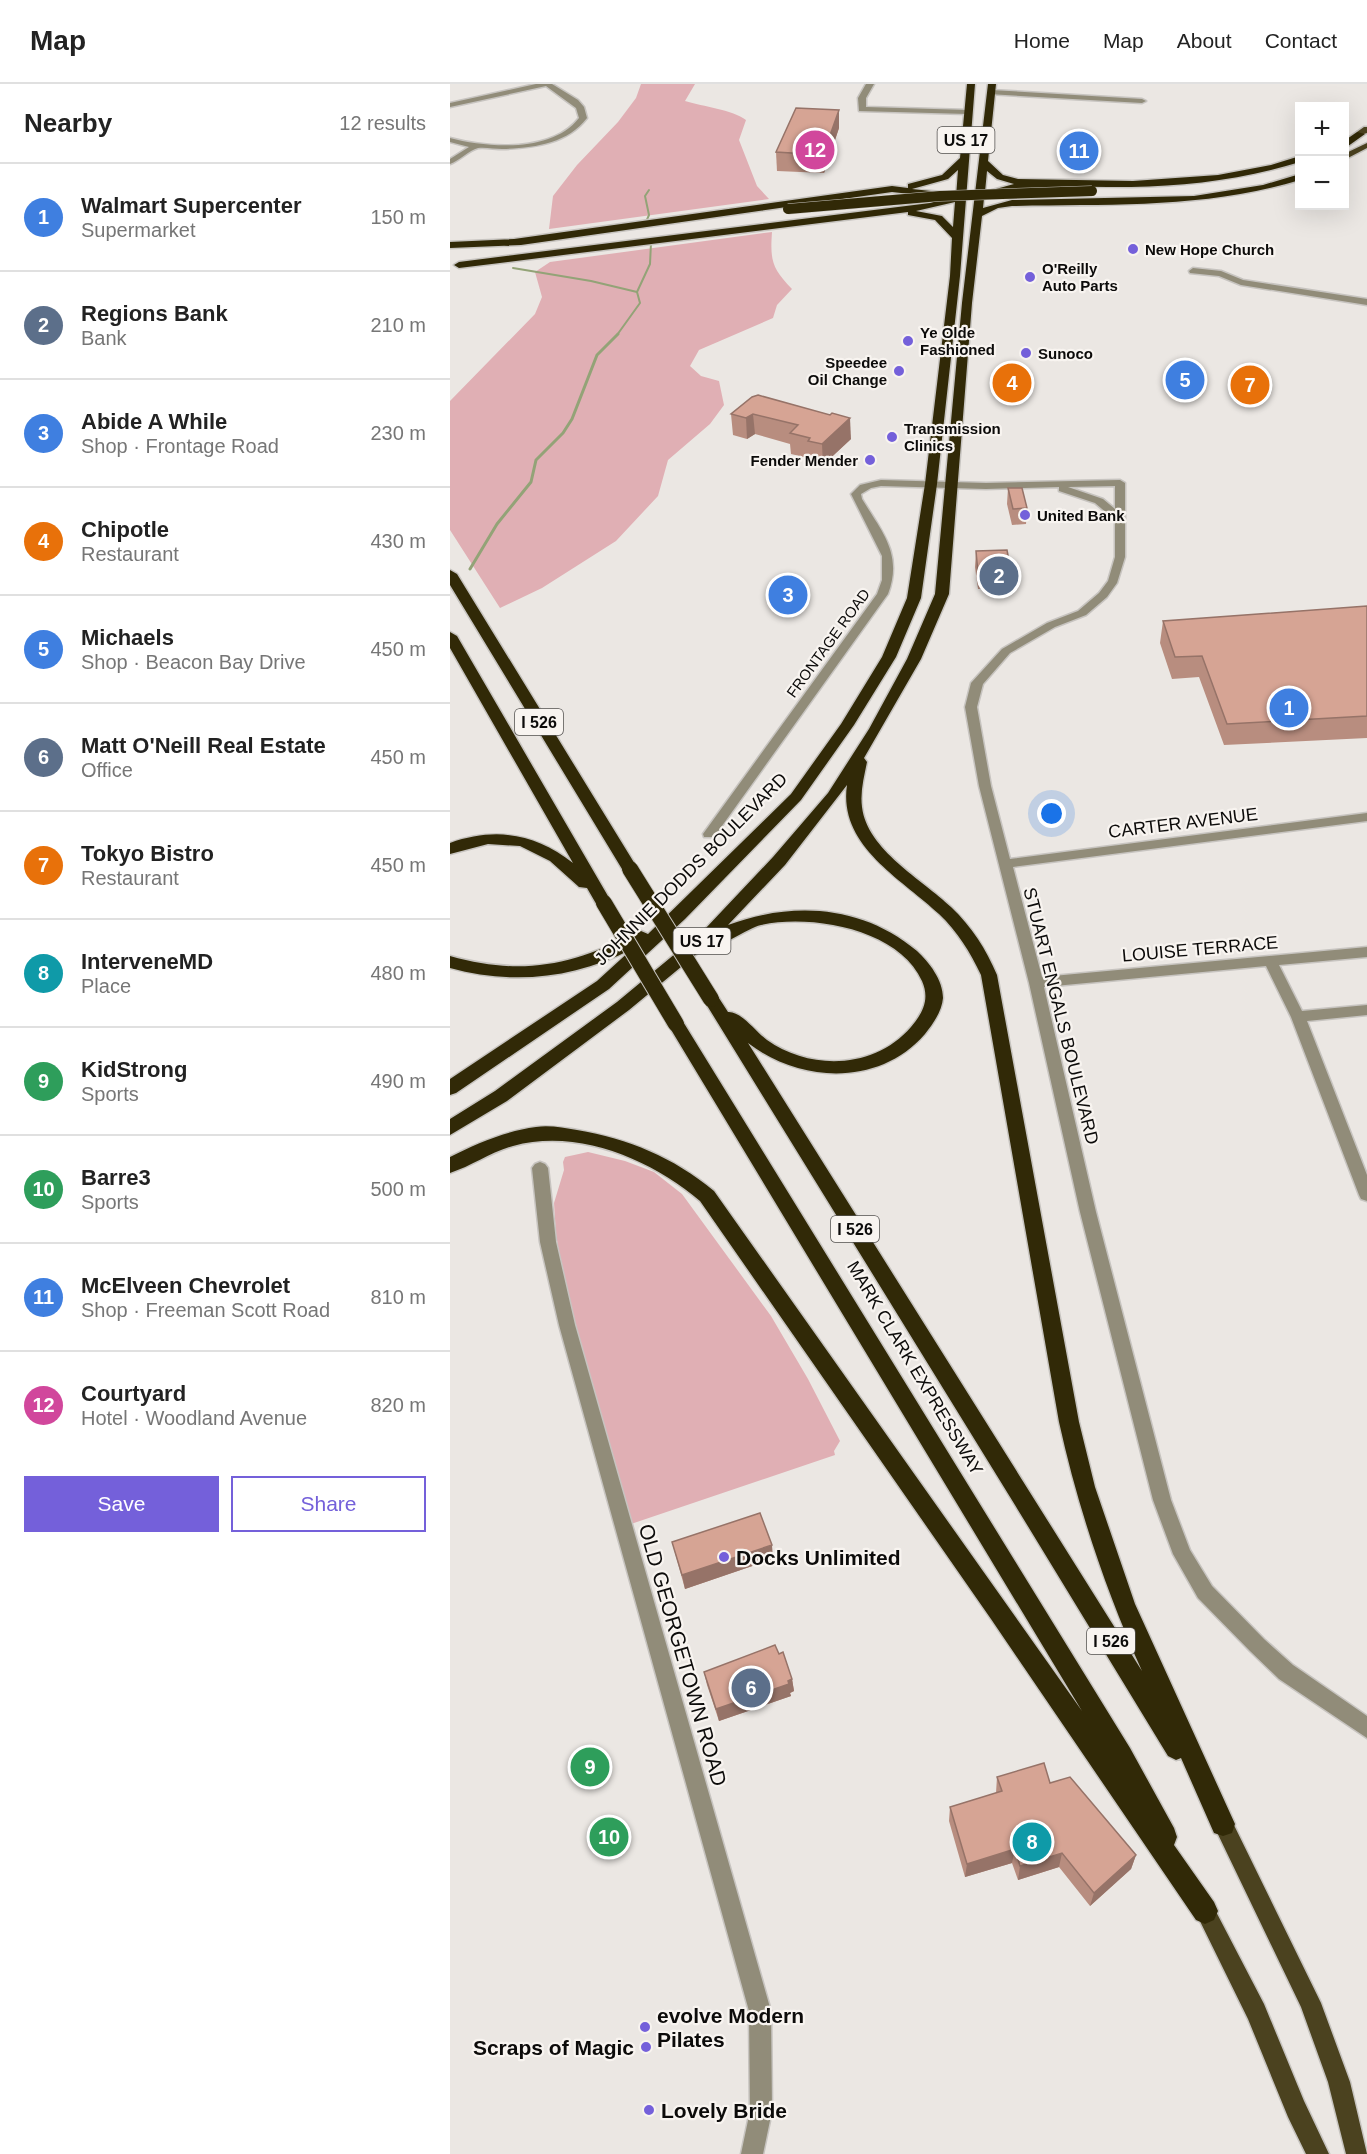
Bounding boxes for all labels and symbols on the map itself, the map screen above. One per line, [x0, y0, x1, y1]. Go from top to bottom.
road number: US 17 [938, 127, 994, 153]
pin: 12 [796, 128, 835, 172]
pin: 11 [1060, 128, 1098, 174]
place label: New Hope Church [1145, 241, 1274, 258]
marker: New Hope Church [1126, 242, 1140, 256]
place label: O'Reilly Auto Parts [1042, 260, 1118, 294]
marker: O'Reilly Auto Parts [1023, 270, 1037, 284]
place label: Ye Olde Fashioned [920, 324, 995, 358]
marker: Ye Olde Fashioned [901, 334, 915, 348]
place label: Sunoco [1038, 345, 1093, 362]
marker: Sunoco [1019, 346, 1033, 360]
place label: Speedee Oil Change [808, 354, 887, 388]
pin: 5 [1166, 358, 1204, 402]
pin: 4 [992, 360, 1032, 406]
pin: 7 [1230, 362, 1270, 408]
marker: Speedee Oil Change [892, 364, 906, 378]
place label: Transmission Clinics [904, 420, 1001, 454]
marker: Transmission Clinics [885, 430, 899, 444]
place label: Fender Mender [750, 452, 858, 469]
marker: Fender Mender [863, 453, 877, 467]
place label: United Bank [1037, 507, 1125, 524]
marker: United Bank [1018, 508, 1032, 522]
pin: 2 [980, 554, 1018, 598]
pin: 3 [768, 572, 808, 618]
street label: FRONTAGE ROAD [783, 585, 873, 700]
pin: 1 [1270, 686, 1308, 730]
road number: I 526 [515, 709, 563, 735]
street label: JOHNNIE DODDS BOULEVARD [591, 769, 791, 969]
your location [1037, 799, 1066, 828]
street label: CARTER AVENUE [1107, 804, 1259, 842]
street label: STUART ENGALS BOULEVARD [1019, 885, 1103, 1147]
road number: US 17 [674, 928, 730, 954]
street label: LOUISE TERRACE [1121, 932, 1279, 966]
road number: I 526 [831, 1216, 879, 1242]
street label: MARK CLARK EXPRESSWAY [843, 1257, 987, 1479]
street label: OLD GEORGETOWN ROAD [635, 1521, 731, 1789]
place label: Docks Unlimited [736, 1546, 901, 1569]
marker: Docks Unlimited [717, 1550, 731, 1564]
road number: I 526 [1087, 1628, 1135, 1654]
pin: 6 [732, 1666, 770, 1710]
pin: 9 [570, 1744, 610, 1790]
pin: 10 [590, 1814, 628, 1860]
pin: 8 [1012, 1820, 1052, 1864]
place label: evolve Modern Pilates [657, 2004, 804, 2051]
marker: evolve Modern Pilates [638, 2020, 652, 2034]
place label: Scraps of Magic [473, 2036, 634, 2059]
marker: Scraps of Magic [639, 2040, 653, 2054]
place label: Lovely Bride [661, 2099, 787, 2122]
marker: Lovely Bride [642, 2103, 656, 2117]

